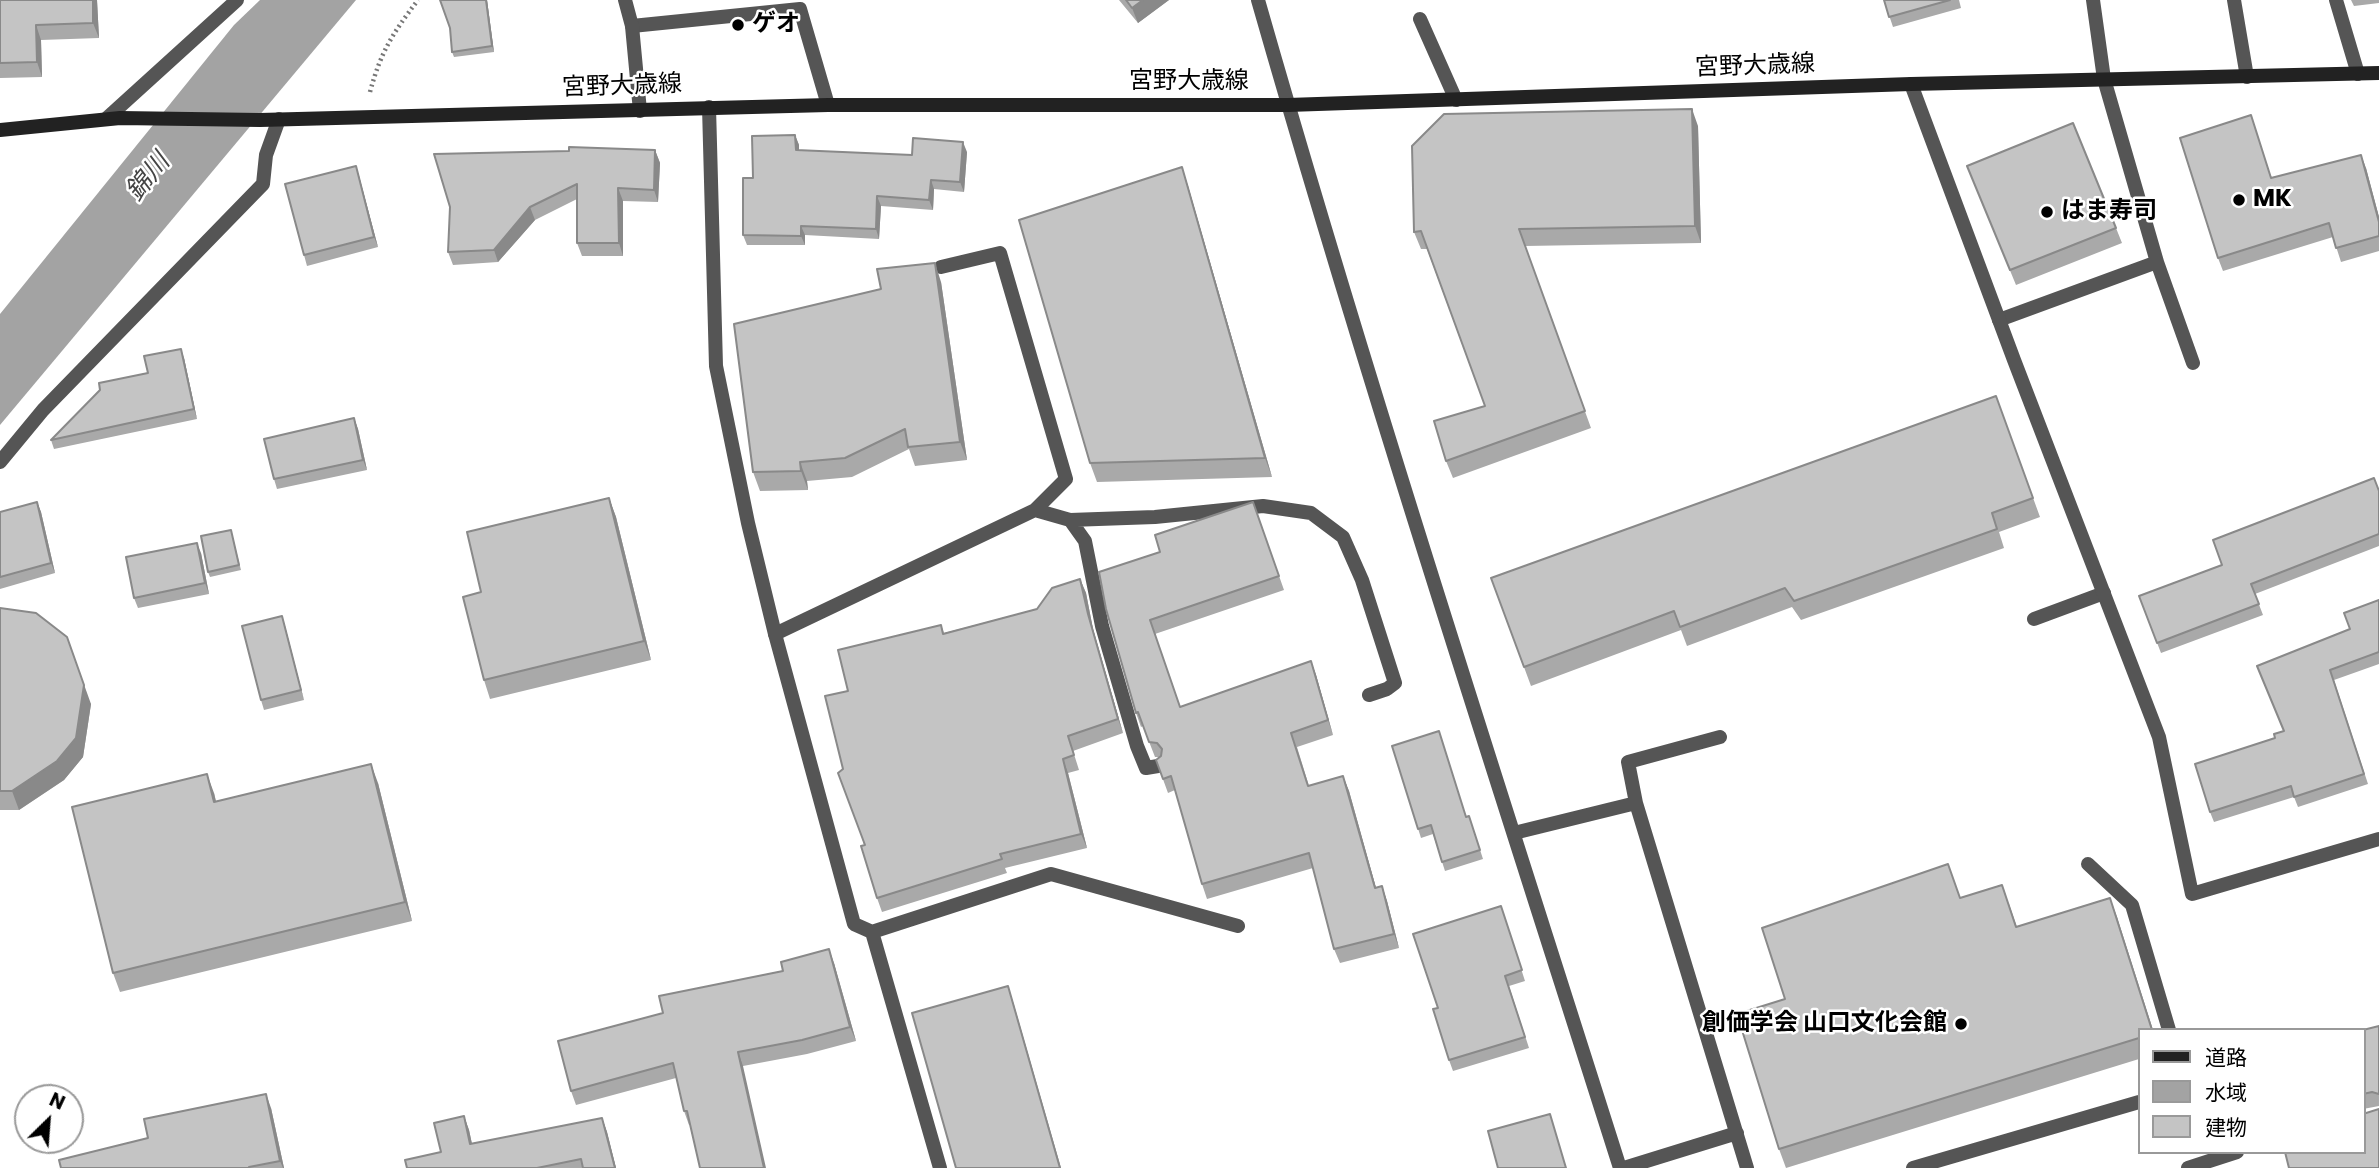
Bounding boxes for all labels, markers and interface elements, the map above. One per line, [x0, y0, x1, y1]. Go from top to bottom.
place label: ゲオ [752, 11, 800, 39]
marker: ゲオ [730, 17, 746, 33]
street label: 宮野大歳線 [1695, 51, 1815, 83]
street label: 宮野大歳線 [1129, 68, 1249, 96]
street label: 宮野大歳線 [562, 71, 682, 103]
water label: 錦川 [121, 148, 177, 208]
place label: MK [2253, 186, 2292, 214]
marker: MK [2231, 192, 2247, 208]
place label: はま寿司 [2061, 198, 2157, 226]
marker: はま寿司 [2039, 204, 2055, 220]
place label: 創価学会 山口文化会館 [1702, 1010, 1947, 1038]
marker: 創価学会 山口文化会館 [1953, 1016, 1969, 1032]
legend [2138, 1028, 2365, 1154]
text: 道路 [2205, 1043, 2247, 1072]
text: 水域 [2205, 1078, 2247, 1107]
north arrow [14, 1084, 84, 1154]
text: N [45, 1086, 69, 1117]
text: 建物 [2205, 1113, 2247, 1142]

